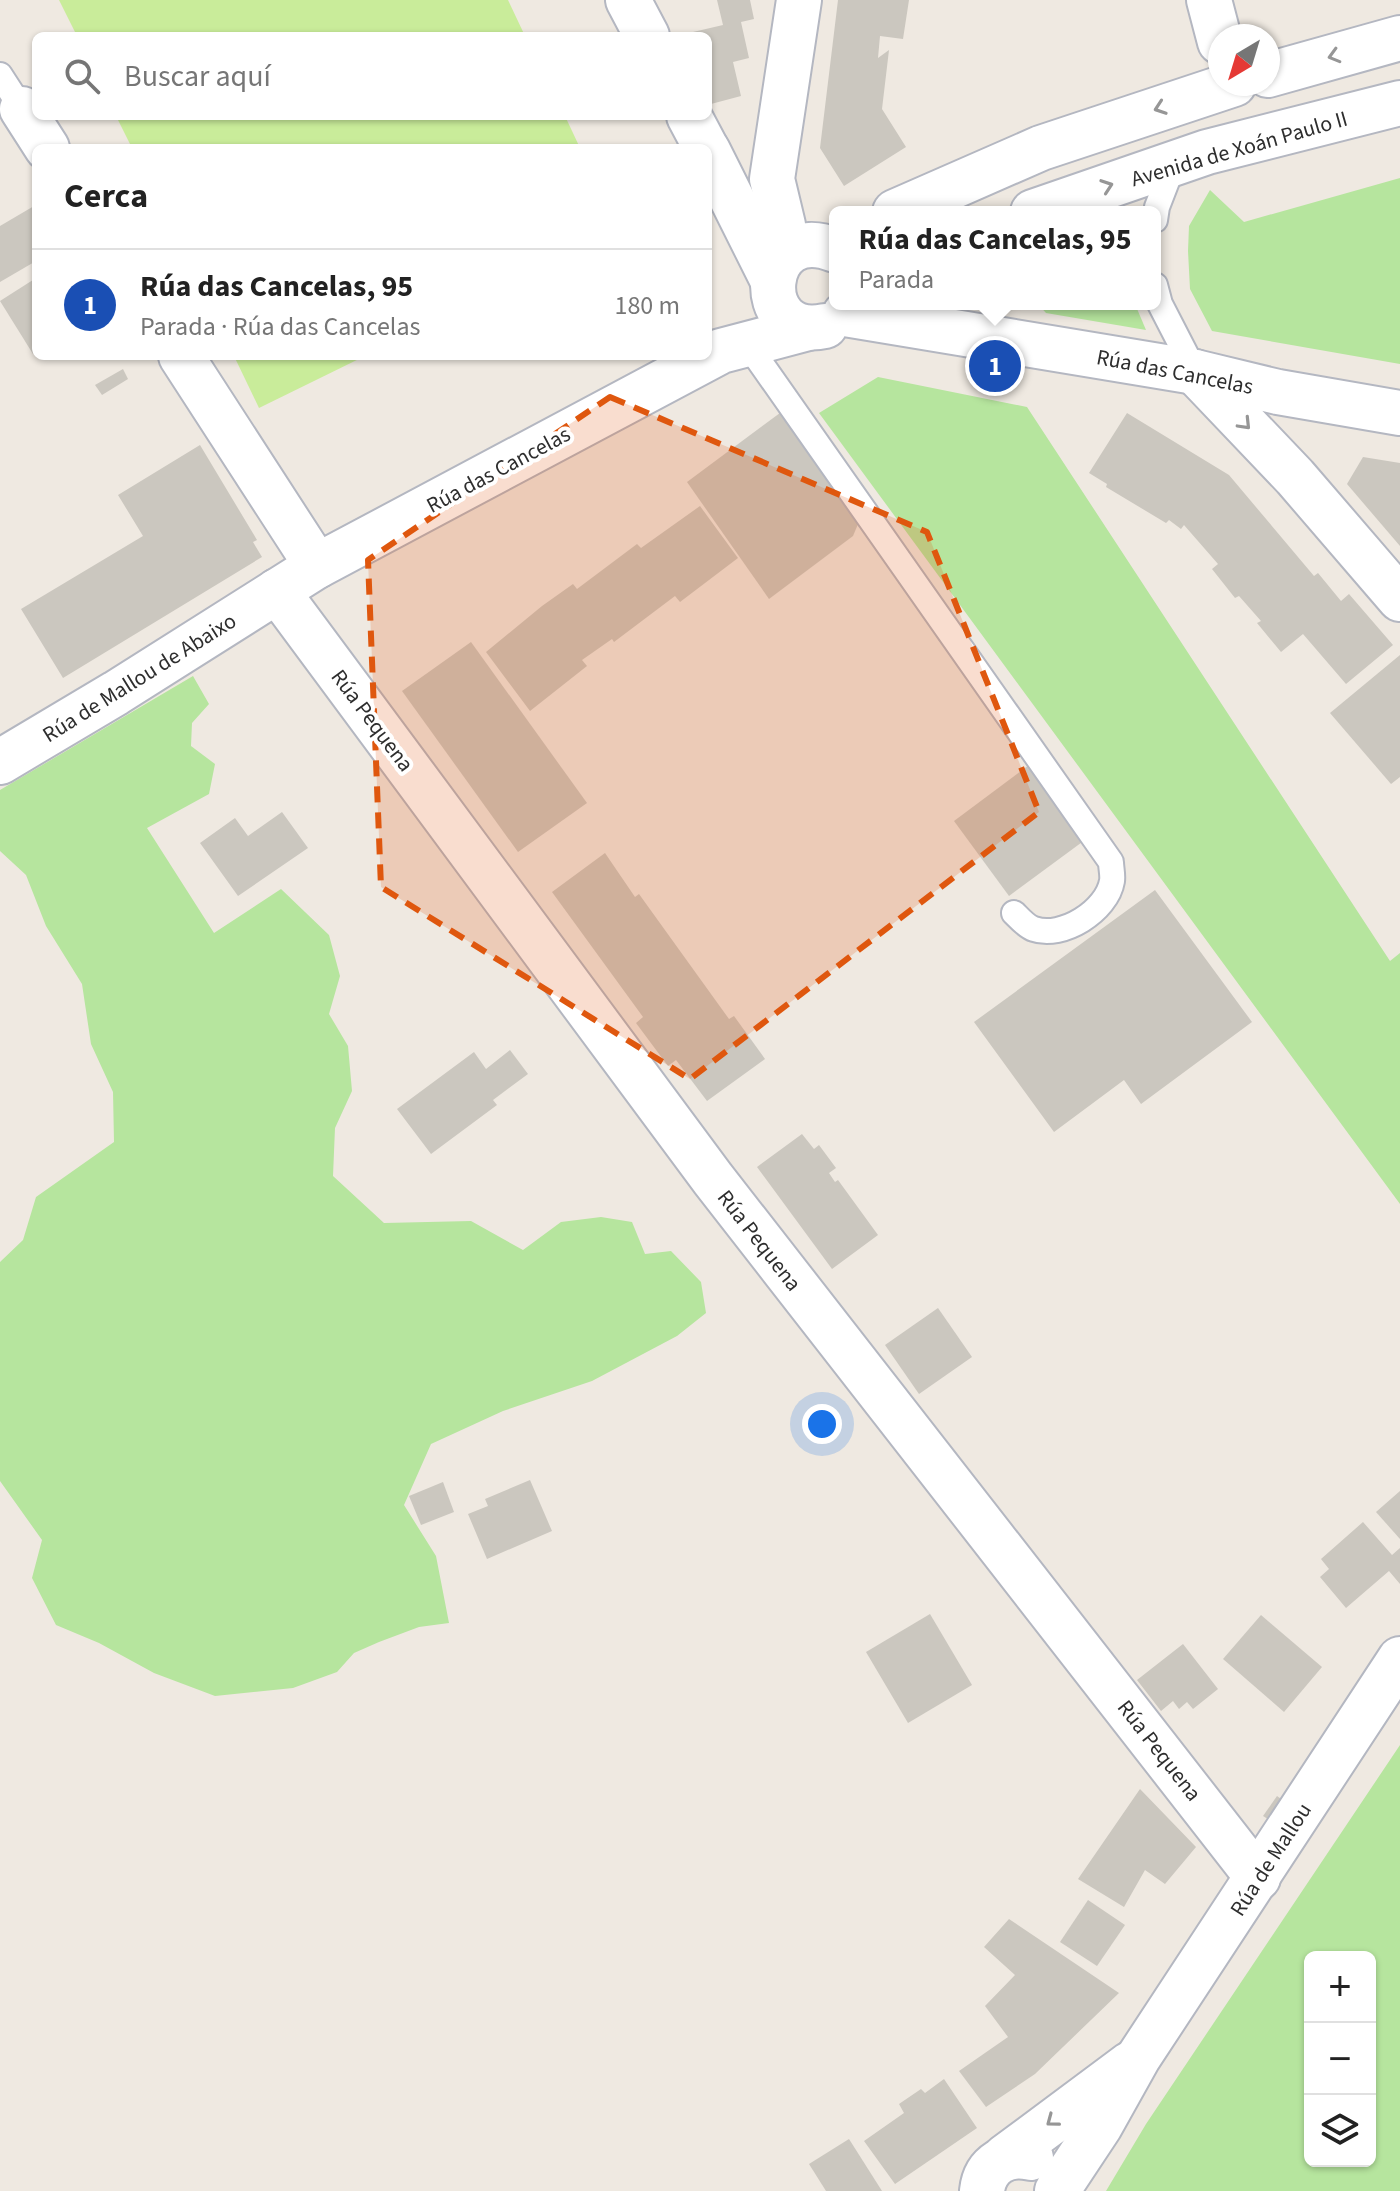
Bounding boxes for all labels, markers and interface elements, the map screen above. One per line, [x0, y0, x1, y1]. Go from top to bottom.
north arrow [1208, 24, 1280, 96]
search box [32, 32, 712, 120]
one-way arrow [1328, 47, 1341, 63]
icon: search [60, 54, 104, 98]
text: Buscar aquí [124, 55, 271, 98]
one-way arrow [1154, 99, 1168, 115]
street label: Avenida de Xoán Paulo II [1127, 103, 1351, 195]
text: Cerca [64, 172, 148, 221]
one-way arrow [1099, 180, 1113, 196]
popup [829, 206, 1161, 310]
text: Rúa das Cancelas, 95 [858, 218, 1132, 261]
text: Parada [858, 261, 934, 298]
text: Rúa das Cancelas, 95 [140, 265, 413, 308]
text: 1 [83, 287, 97, 324]
text: 180 m [614, 287, 680, 324]
text: Parada · Rúa das Cancelas [140, 308, 421, 345]
pin: 1 [969, 336, 1021, 396]
street label: Rúa das Cancelas [1094, 341, 1256, 403]
one-way arrow [1236, 415, 1250, 429]
street label: Rúa das Cancelas [421, 418, 576, 521]
street label: Rúa de Mallou de Abaixo [36, 605, 243, 751]
street label: Rúa Pequena [323, 663, 421, 779]
street label: Rúa Pequena [709, 1183, 809, 1298]
your location [802, 1404, 842, 1444]
street label: Rúa Pequena [1109, 1693, 1209, 1808]
street label: Rúa de Mallou [1222, 1796, 1320, 1923]
map controls [1304, 1951, 1376, 2167]
button: + [1304, 1951, 1376, 2023]
button: − [1304, 2023, 1376, 2095]
button: layers [1304, 2095, 1376, 2167]
one-way arrow [1046, 2111, 1061, 2125]

